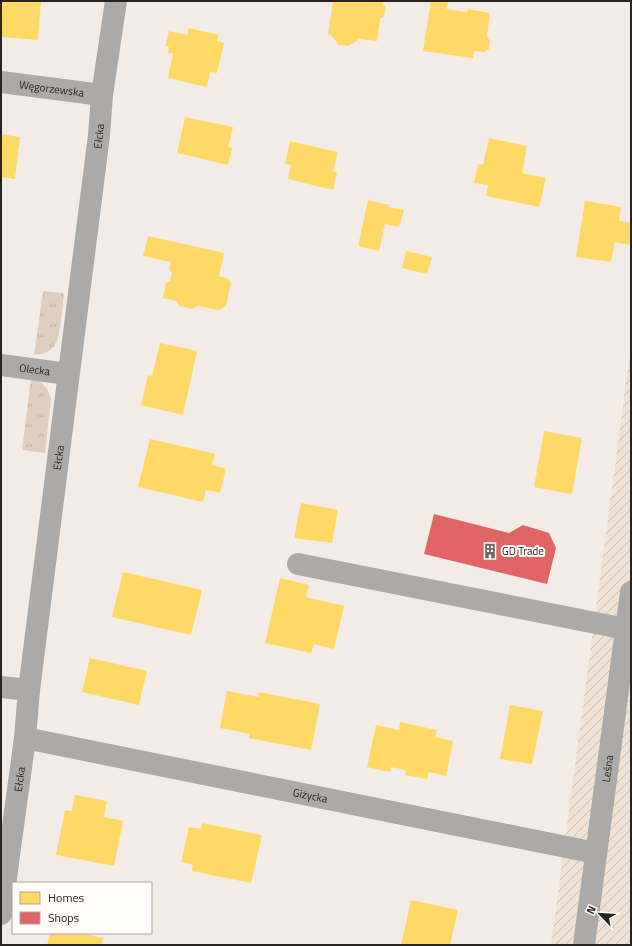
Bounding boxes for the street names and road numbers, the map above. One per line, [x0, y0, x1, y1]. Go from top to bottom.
street label: Węgorzewska [18, 76, 85, 101]
street label: Ełcka [89, 123, 108, 150]
street label: Olecka [18, 360, 52, 380]
street label: Ełcka [49, 444, 68, 471]
street label: Leśna [598, 753, 617, 783]
street label: Ełcka [10, 765, 29, 793]
street label: Giżycka [292, 784, 329, 807]

